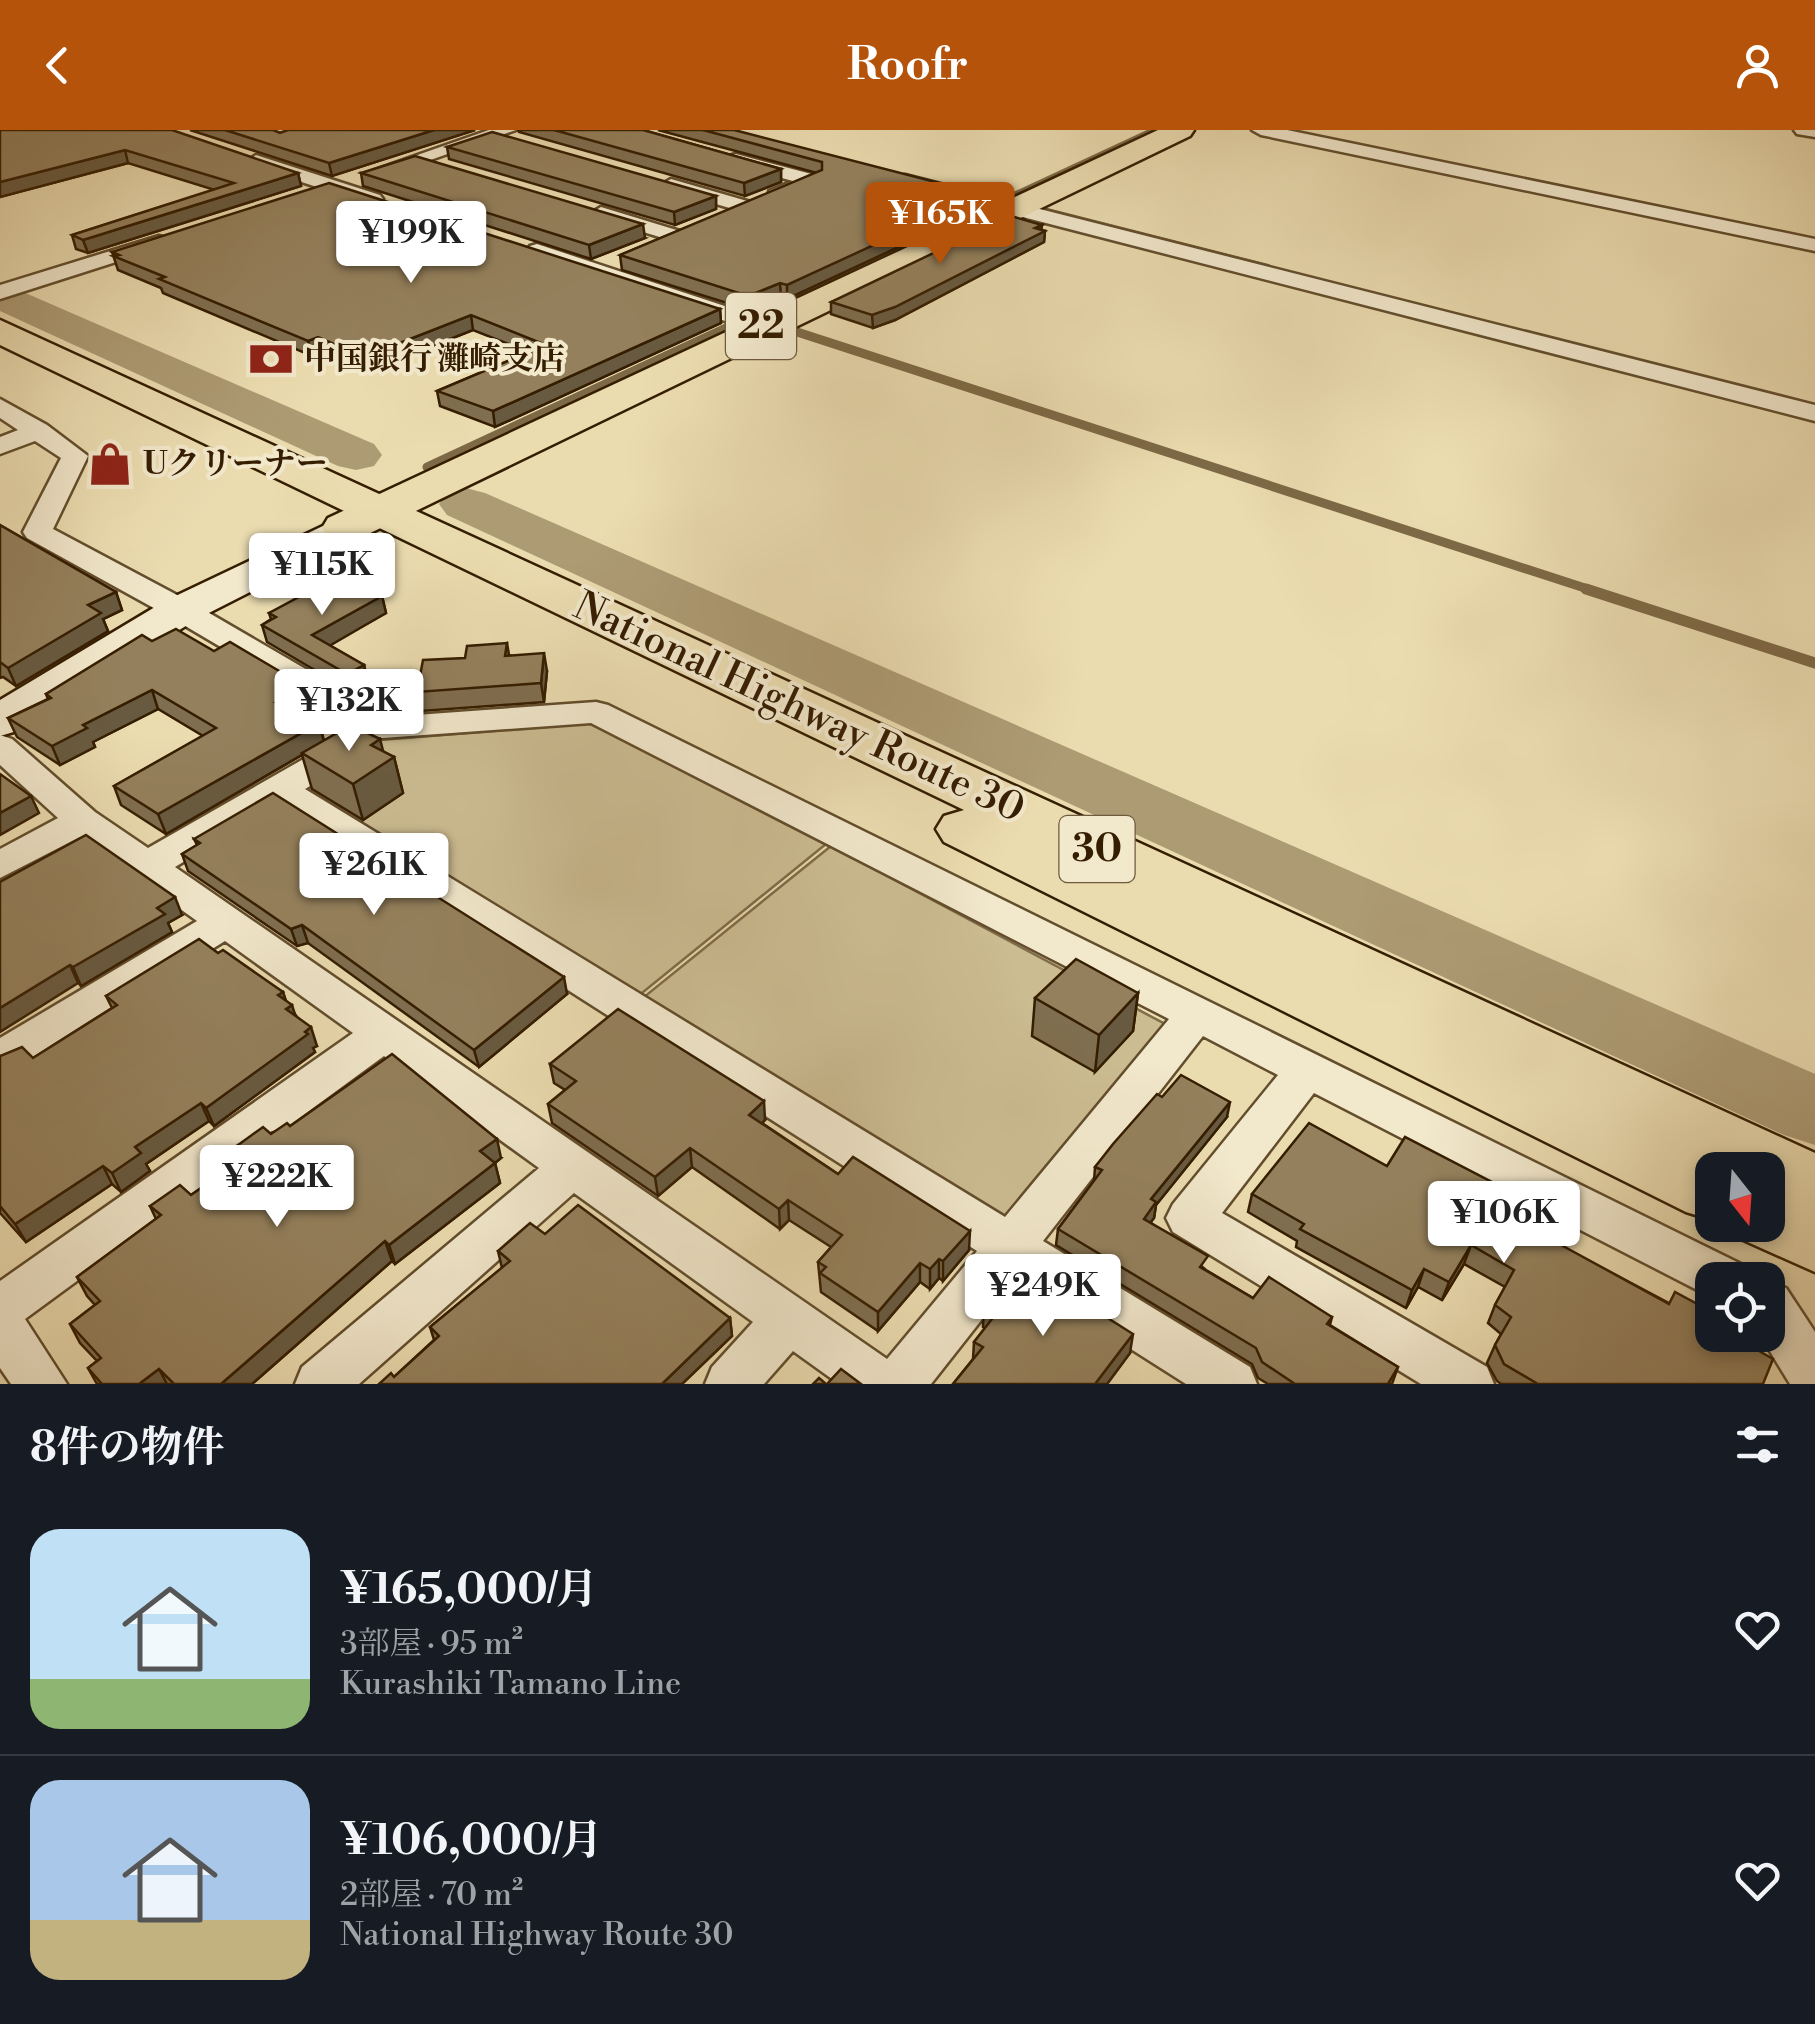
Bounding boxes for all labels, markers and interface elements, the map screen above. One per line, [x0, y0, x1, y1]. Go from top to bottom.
text: Roofr [847, 37, 968, 94]
icon: back [30, 38, 85, 93]
icon: person [1730, 38, 1785, 93]
pin: ¥165K [870, 182, 1010, 267]
text: ¥165K [888, 194, 992, 234]
pin: ¥199K [341, 201, 481, 286]
text: ¥199K [358, 213, 464, 253]
road number: 22 [726, 293, 796, 359]
bank icon: 中国銀行 灘崎支店 [247, 335, 295, 383]
place label: 中国銀行 灘崎支店 [304, 339, 565, 379]
shop icon: Uクリーナー [86, 440, 134, 488]
place label: Uクリーナー [143, 444, 328, 484]
pin: ¥115K [252, 533, 392, 618]
text: ¥115K [271, 545, 373, 585]
street label: National Highway Route 30 [565, 581, 1032, 835]
pin: ¥132K [279, 669, 419, 754]
text: ¥132K [296, 681, 402, 721]
road number: 30 [1060, 816, 1134, 882]
pin: ¥261K [304, 833, 444, 918]
text: ¥261K [321, 845, 427, 885]
pin: ¥222K [207, 1145, 347, 1230]
north arrow [1695, 1152, 1785, 1242]
map controls [1695, 1152, 1785, 1352]
text: ¥222K [222, 1157, 332, 1197]
pin: ¥106K [1434, 1181, 1574, 1266]
text: ¥106K [1450, 1193, 1558, 1233]
pin: ¥249K [973, 1254, 1113, 1339]
button: locate [1695, 1262, 1785, 1352]
text: ¥249K [987, 1266, 1099, 1306]
icon: filters [1730, 1417, 1785, 1472]
text: 8件の物件 [30, 1422, 225, 1475]
text: ¥165,000/月 [340, 1564, 598, 1617]
icon: home [110, 1569, 230, 1689]
icon: heart [1730, 1602, 1785, 1657]
text: 3部屋 · 95 m² [340, 1624, 523, 1664]
text: Kurashiki Tamano Line [340, 1664, 681, 1704]
text: ¥106,000/月 [340, 1815, 603, 1868]
icon: home [110, 1820, 230, 1940]
icon: heart [1730, 1853, 1785, 1908]
text: 2部屋 · 70 m² [340, 1875, 523, 1915]
text: National Highway Route 30 [340, 1915, 733, 1955]

